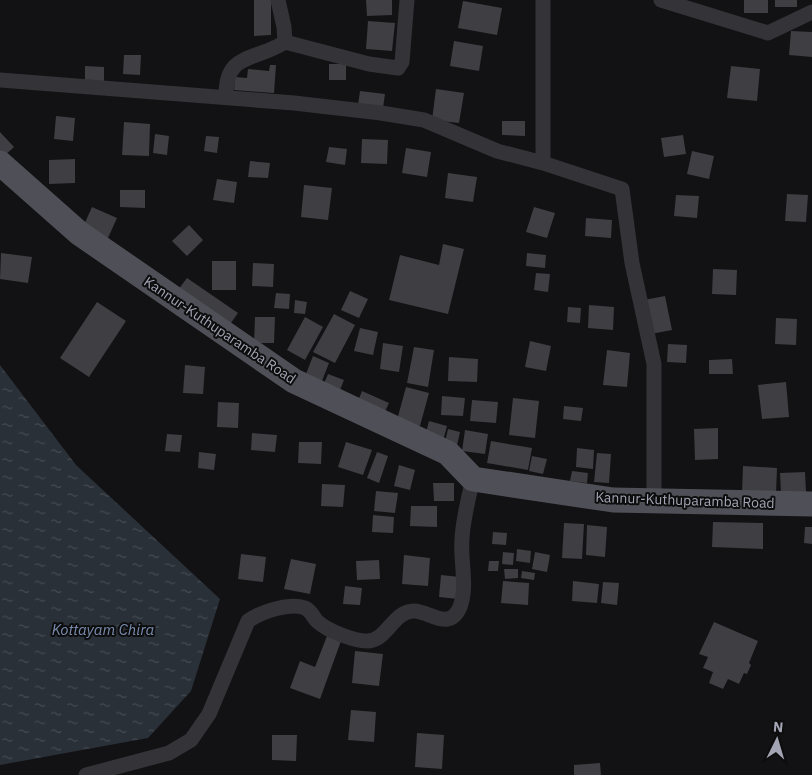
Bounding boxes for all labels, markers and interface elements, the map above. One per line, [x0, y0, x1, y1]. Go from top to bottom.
street label: Kannur-Kuthuparamba Road [141, 272, 299, 388]
street label: Kannur-Kuthuparamba Road [595, 488, 775, 512]
water label: Kottayam Chira [52, 620, 155, 639]
north arrow [752, 715, 802, 765]
text: N [772, 718, 784, 736]

